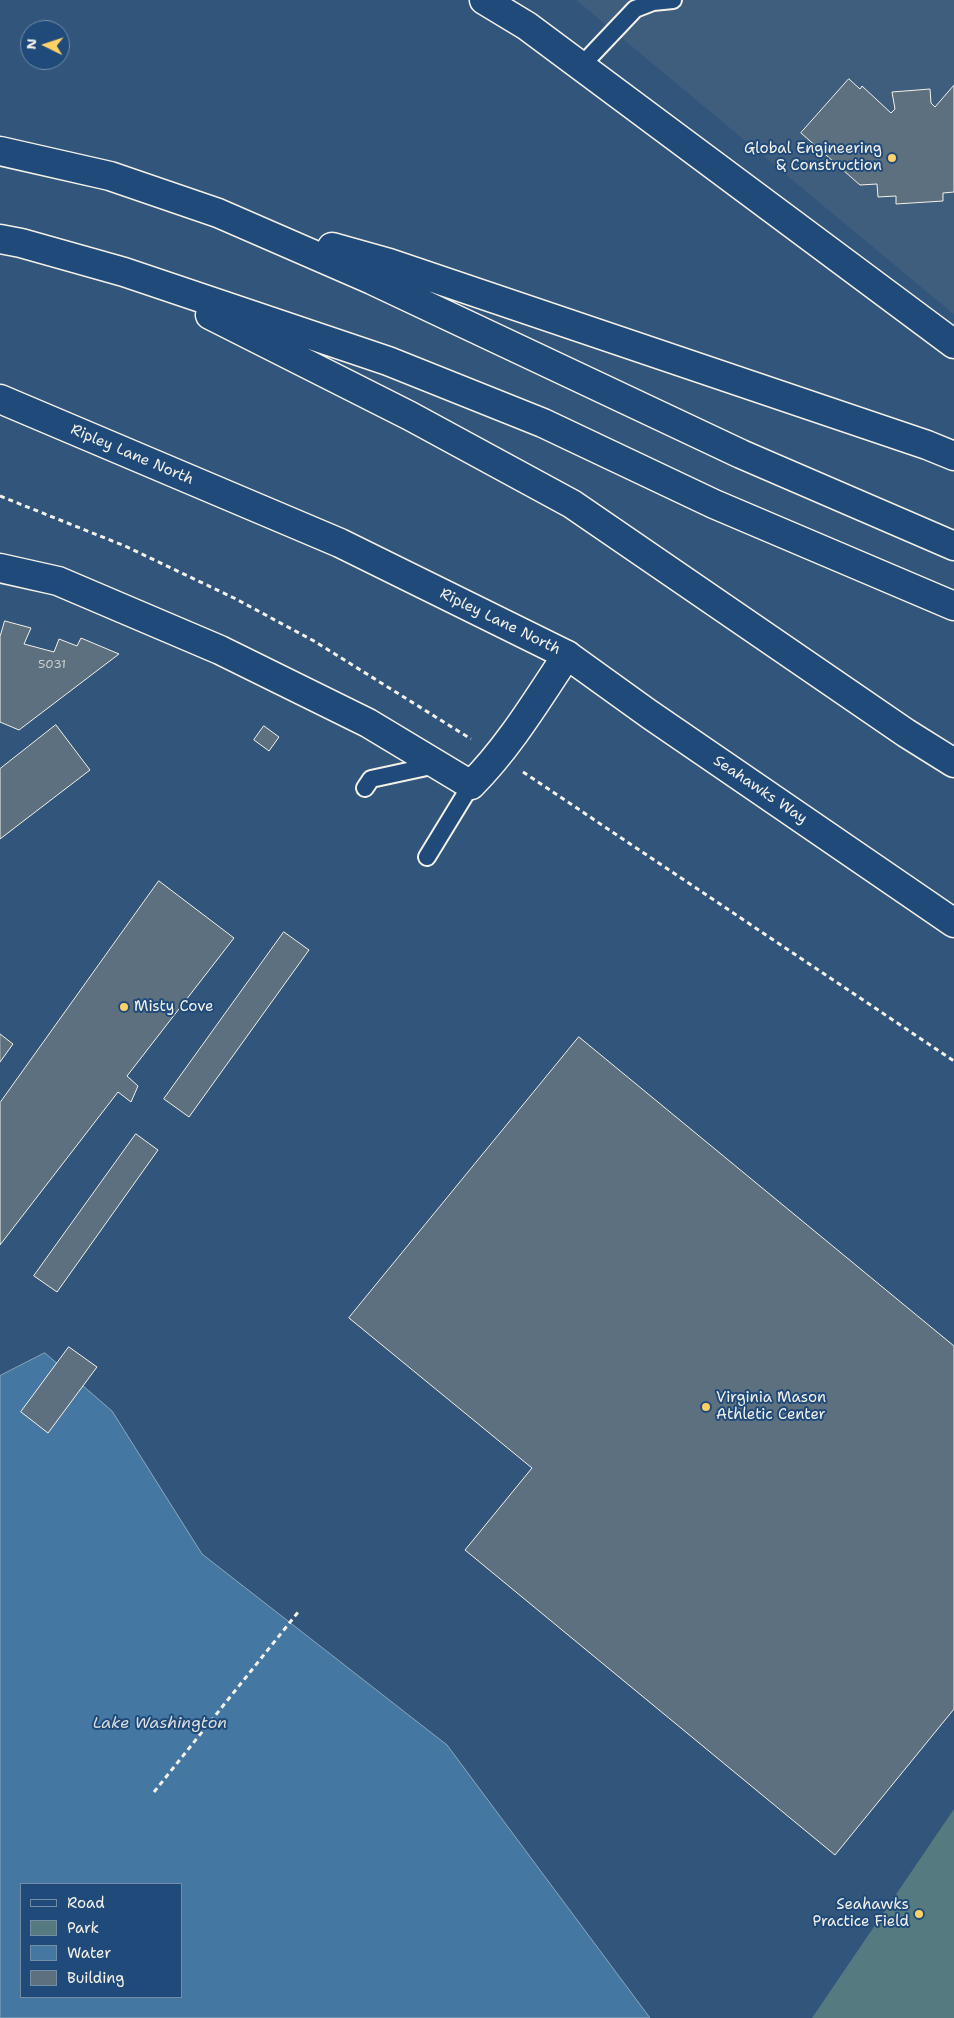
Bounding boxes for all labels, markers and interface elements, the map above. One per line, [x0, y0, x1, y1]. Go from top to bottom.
north arrow [20, 20, 70, 70]
text: N [22, 38, 40, 50]
place label: Global Engineering & Construction [744, 140, 882, 175]
marker: Global Engineering & Construction [886, 152, 898, 164]
street label: Ripley Lane North [68, 421, 196, 489]
street label: Ripley Lane North [437, 585, 563, 659]
house number: 5031 [38, 658, 66, 672]
street label: Seahawks Way [710, 752, 810, 828]
place label: Misty Cove [134, 998, 214, 1016]
marker: Misty Cove [118, 1001, 130, 1013]
place label: Virginia Mason Athletic Center [716, 1389, 826, 1424]
marker: Virginia Mason Athletic Center [700, 1401, 712, 1413]
water label: Lake Washington [93, 1714, 227, 1734]
legend [20, 1883, 182, 1998]
text: Road [67, 1893, 105, 1913]
place label: Seahawks Practice Field [812, 1896, 909, 1931]
marker: Seahawks Practice Field [913, 1908, 925, 1920]
text: Park [67, 1918, 99, 1938]
text: Water [67, 1943, 111, 1963]
text: Building [67, 1968, 124, 1988]

